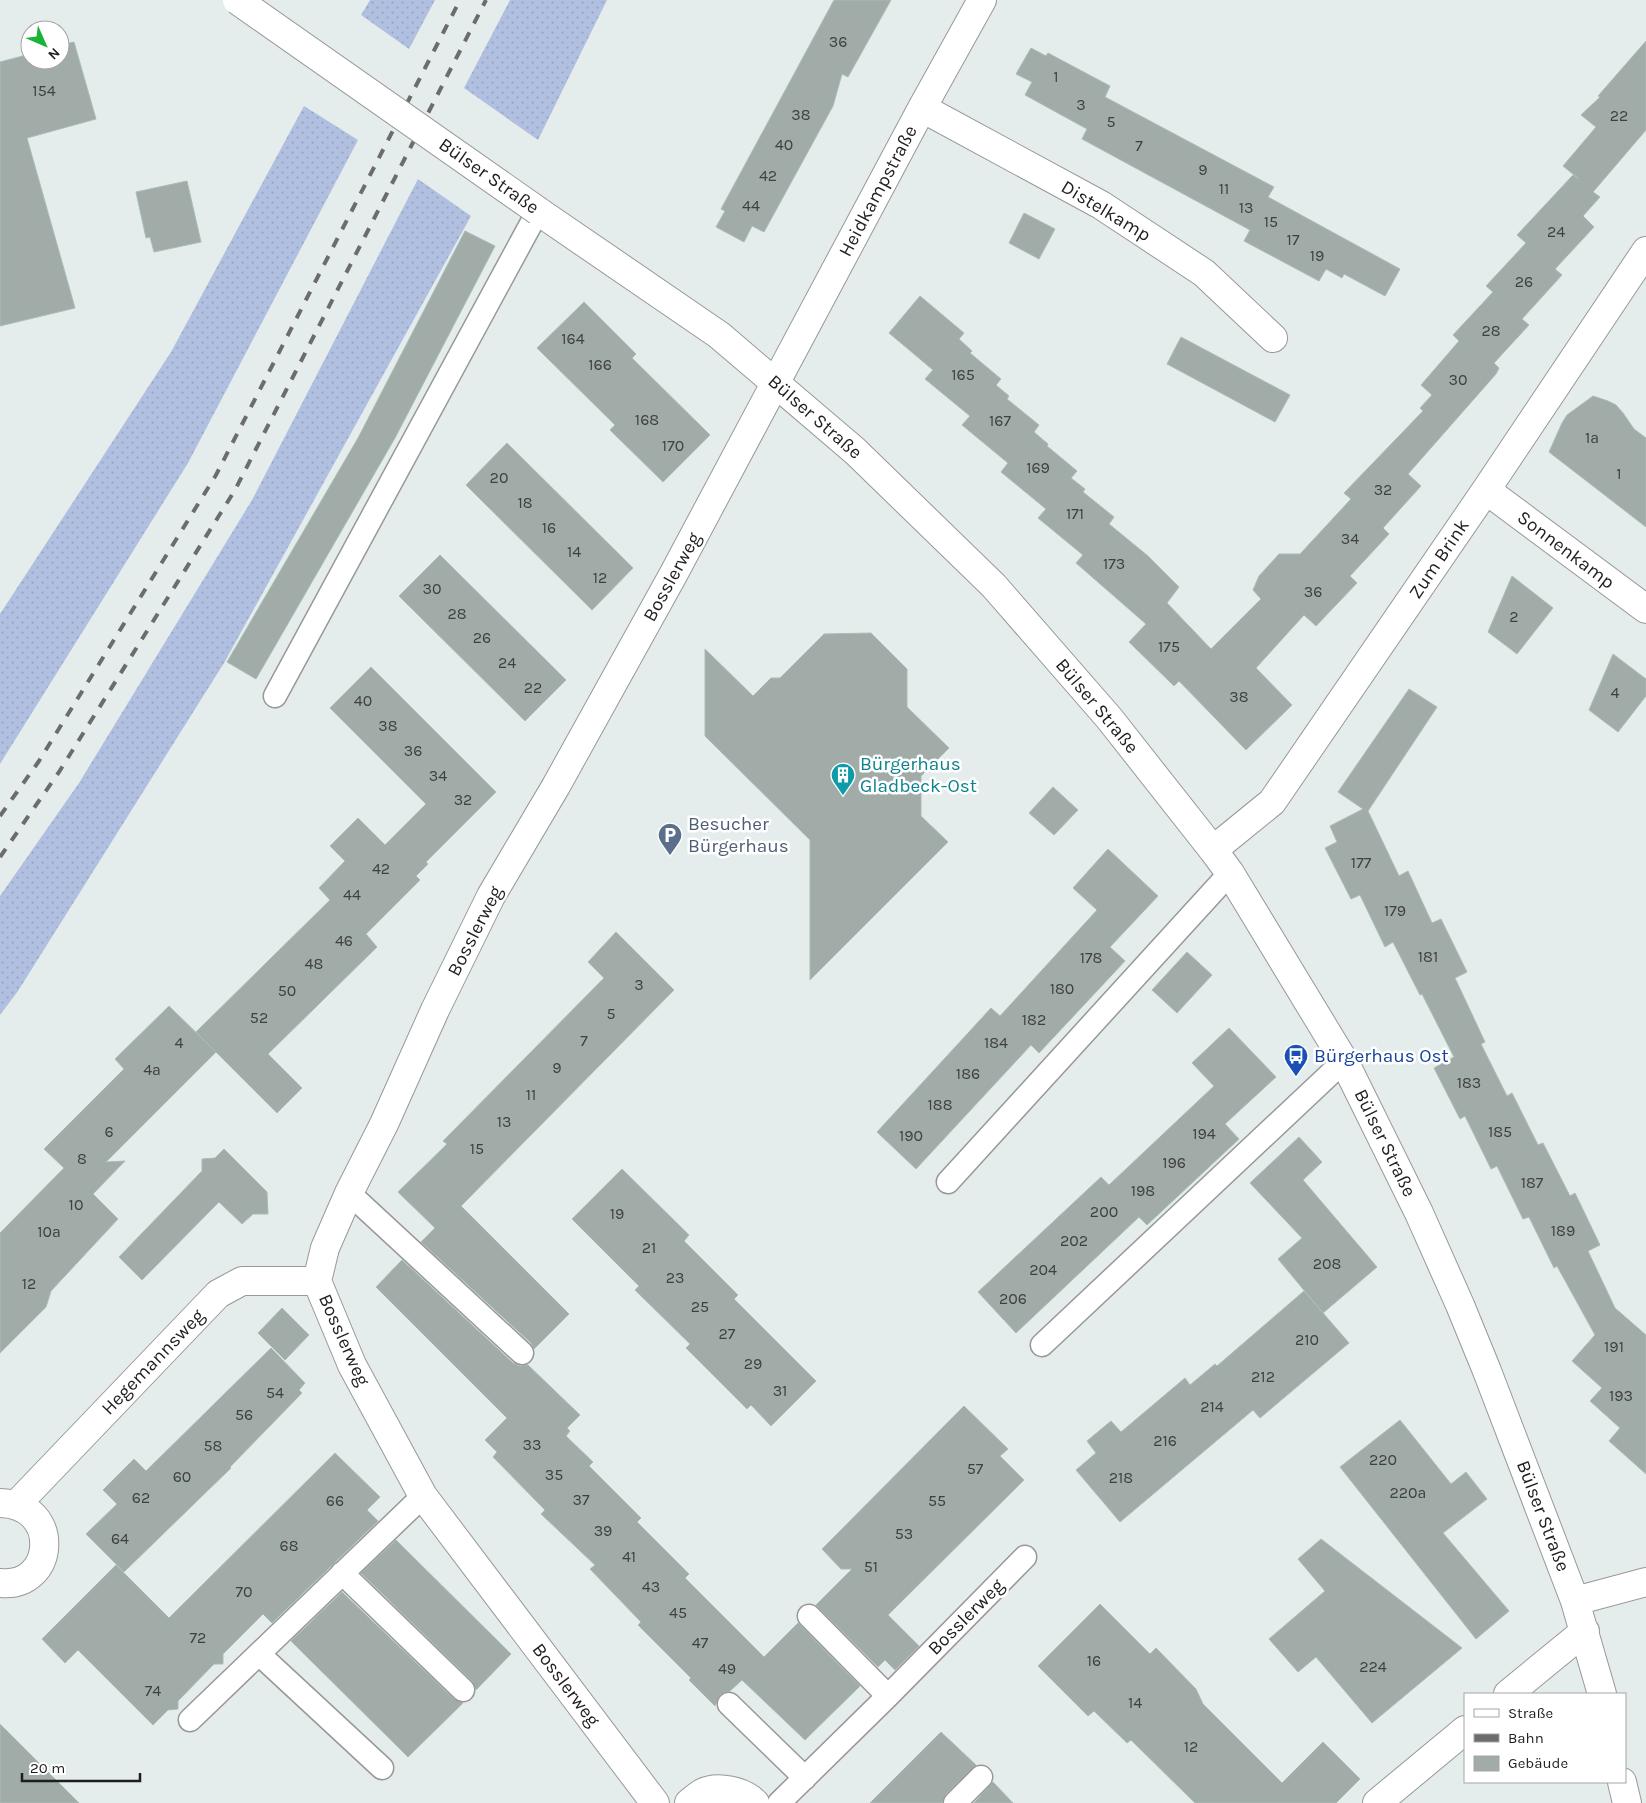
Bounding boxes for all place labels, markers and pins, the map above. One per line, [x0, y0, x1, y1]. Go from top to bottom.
place label: Bürgerhaus Gladbeck-Ost [860, 753, 977, 797]
building icon: Bürgerhaus Gladbeck-Ost [830, 762, 856, 796]
place label: Besucher Bürgerhaus [688, 813, 789, 857]
parking icon: Besucher Bürgerhaus [657, 822, 683, 856]
bus stop icon: Bürgerhaus Ost [1283, 1043, 1309, 1077]
place label: Bürgerhaus Ost [1314, 1045, 1449, 1067]

